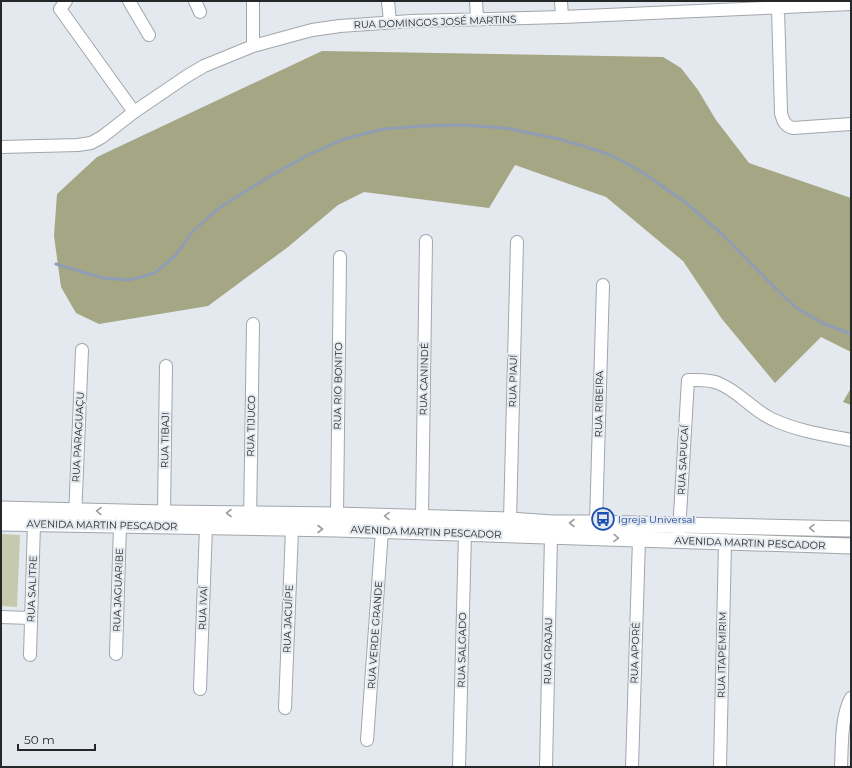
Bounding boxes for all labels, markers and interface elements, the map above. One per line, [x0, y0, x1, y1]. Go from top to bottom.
street label: RUA DOMINGOS JOSÉ MARTINS [353, 13, 517, 31]
street label: RUA RIO BONITO [331, 342, 345, 430]
street label: RUA CANINDÉ [417, 342, 431, 416]
street label: RUA PIAUÍ [506, 353, 520, 408]
street label: RUA RIBEIRA [592, 370, 606, 437]
street label: RUA PARAGUAÇU [69, 391, 87, 483]
street label: RUA TIJUCO [244, 395, 258, 457]
street label: RUA TIBAJI [158, 412, 172, 468]
street label: RUA SAPUCAÍ [675, 424, 691, 495]
bus stop icon: Igreja Universal [590, 506, 616, 532]
one-way arrow [96, 507, 102, 515]
one-way arrow [226, 509, 232, 517]
one-way arrow [384, 512, 390, 520]
place label: Igreja Universal [618, 513, 695, 526]
street label: AVENIDA MARTIN PESCADOR [27, 517, 177, 533]
one-way arrow [569, 519, 575, 527]
street label: AVENIDA MARTIN PESCADOR [350, 523, 502, 541]
one-way arrow [809, 524, 815, 532]
one-way arrow [317, 525, 323, 533]
one-way arrow [613, 534, 619, 543]
street label: AVENIDA MARTIN PESCADOR [674, 534, 826, 552]
street label: RUA JAGUARIBE [110, 548, 126, 632]
street label: RUA SALITRE [24, 555, 40, 623]
street label: RUA VERDE GRANDE [365, 580, 385, 689]
street label: RUA JACUÍPE [280, 584, 296, 653]
street label: RUA IVAÍ [196, 585, 210, 630]
street label: RUA SALGADO [455, 612, 469, 688]
street label: RUA ITAPEMIRIM [715, 612, 729, 698]
street label: RUA GRAJAU [541, 617, 555, 685]
street label: RUA APORÉ [627, 622, 643, 684]
scale bar [18, 726, 95, 752]
text: 50 m [24, 732, 55, 747]

